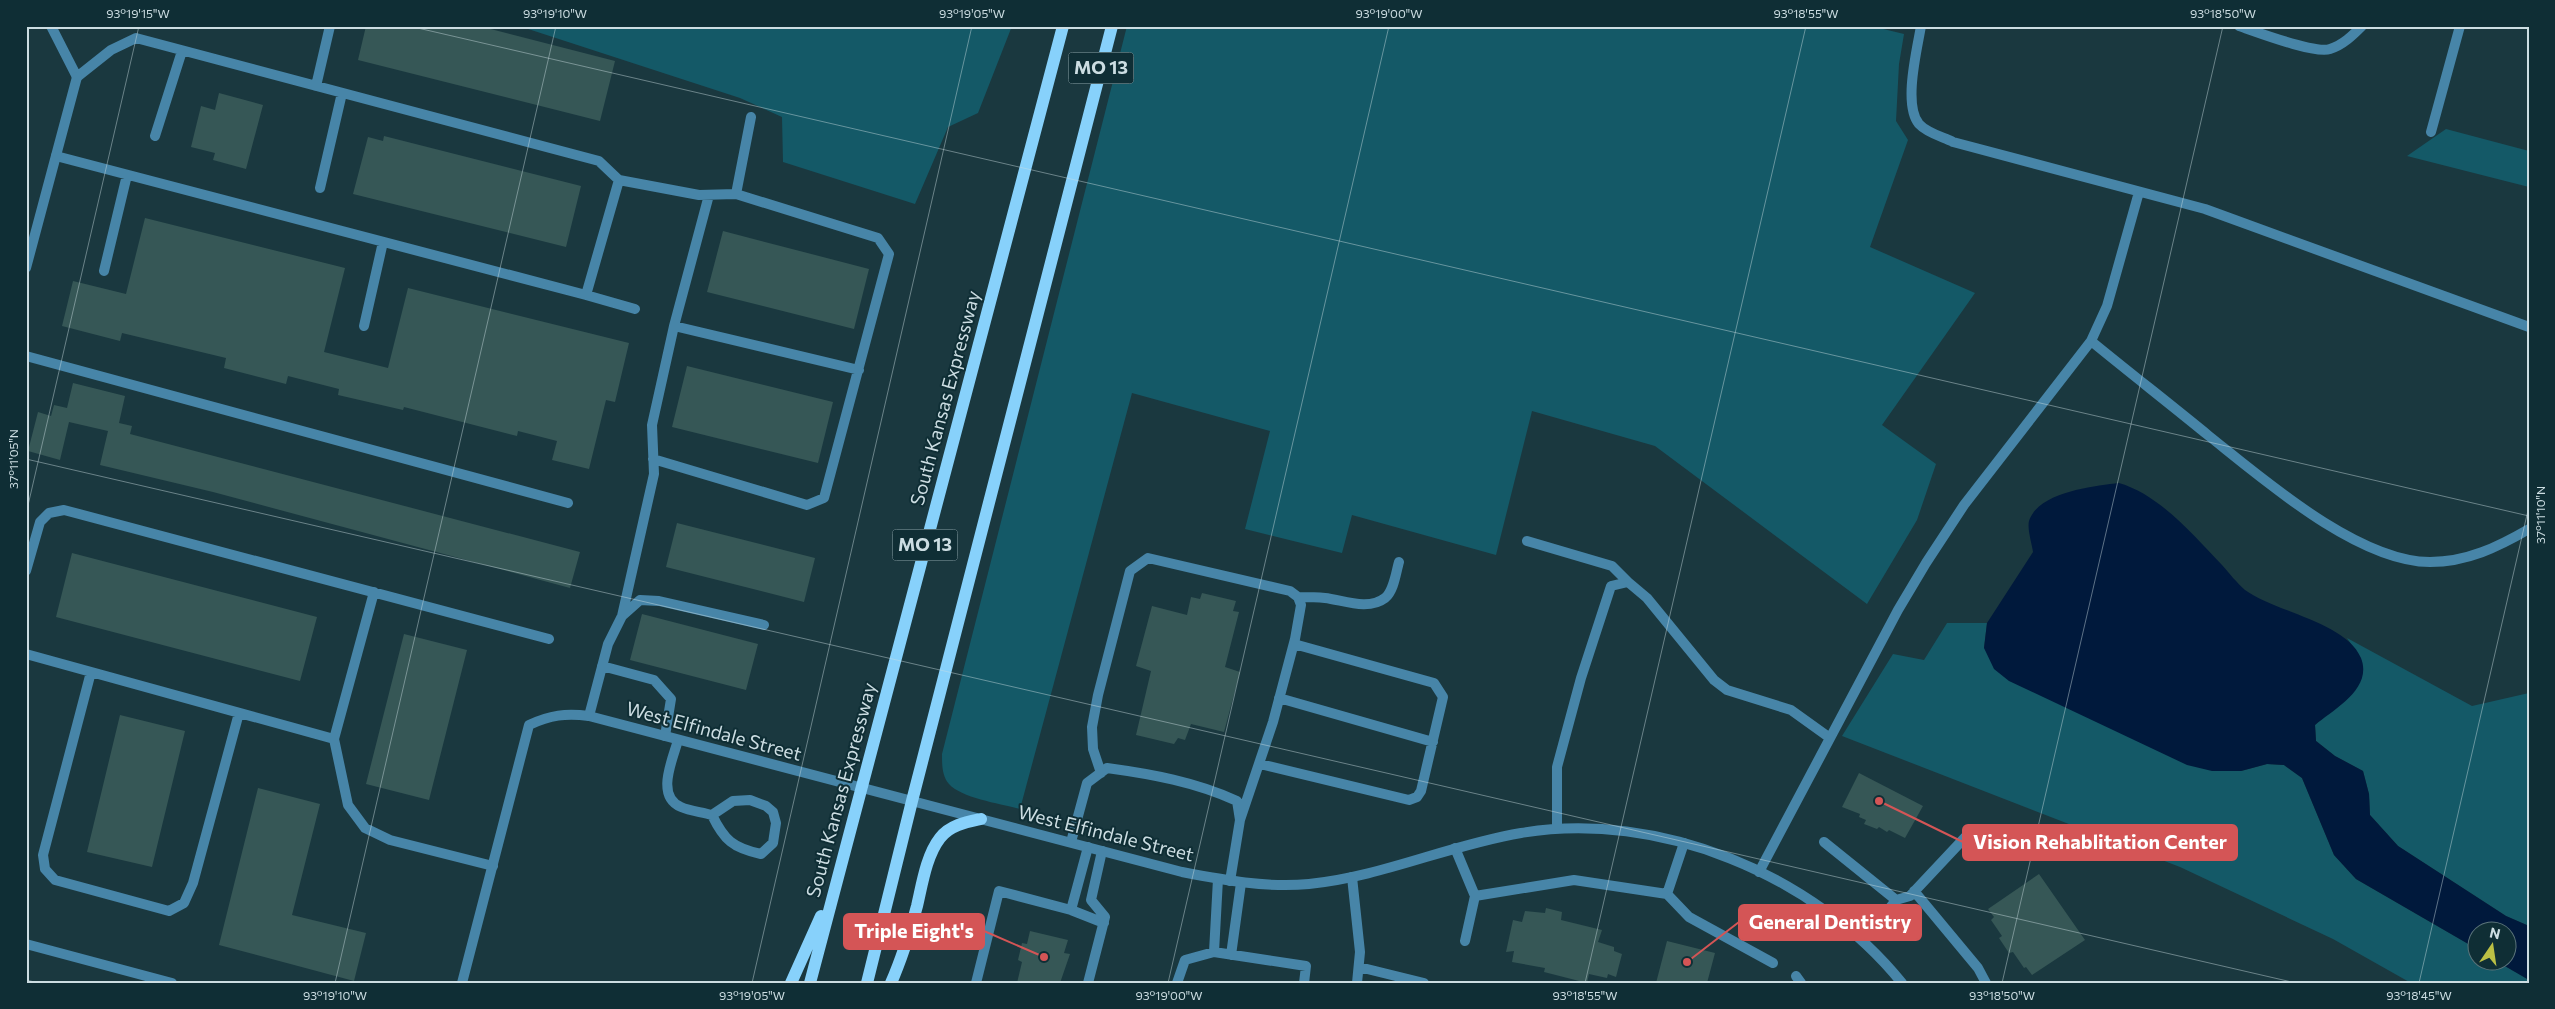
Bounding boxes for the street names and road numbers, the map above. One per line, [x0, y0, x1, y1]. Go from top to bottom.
road number: MO 13 [1068, 52, 1134, 84]
street label: South Kansas Expressway [905, 288, 984, 508]
road number: MO 13 [892, 530, 958, 560]
street label: South Kansas Expressway [801, 680, 880, 900]
street label: West Elfindale Street [624, 696, 805, 765]
street label: West Elfindale Street [1016, 800, 1197, 866]

